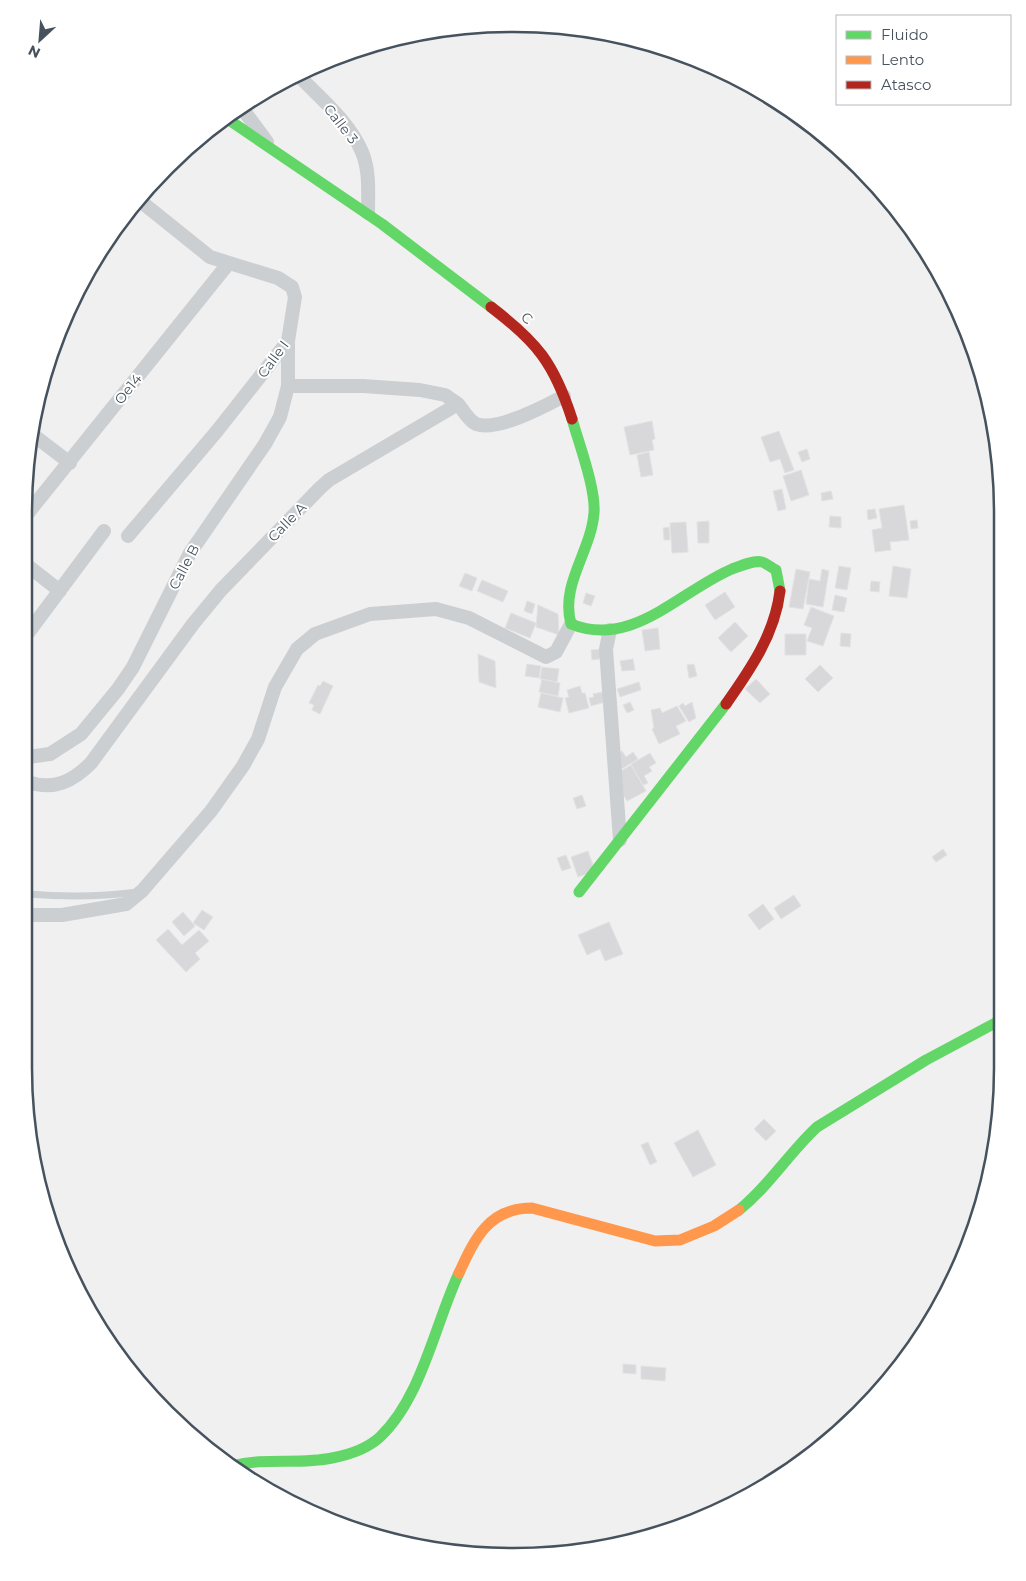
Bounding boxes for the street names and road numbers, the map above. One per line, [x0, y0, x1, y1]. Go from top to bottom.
street label: Calle 3 [320, 100, 362, 148]
street label: C [517, 308, 537, 328]
street label: Calle I [253, 337, 293, 381]
street label: Oe14 [110, 369, 146, 408]
street label: Calle A [264, 498, 311, 545]
street label: Calle B [165, 541, 203, 593]

